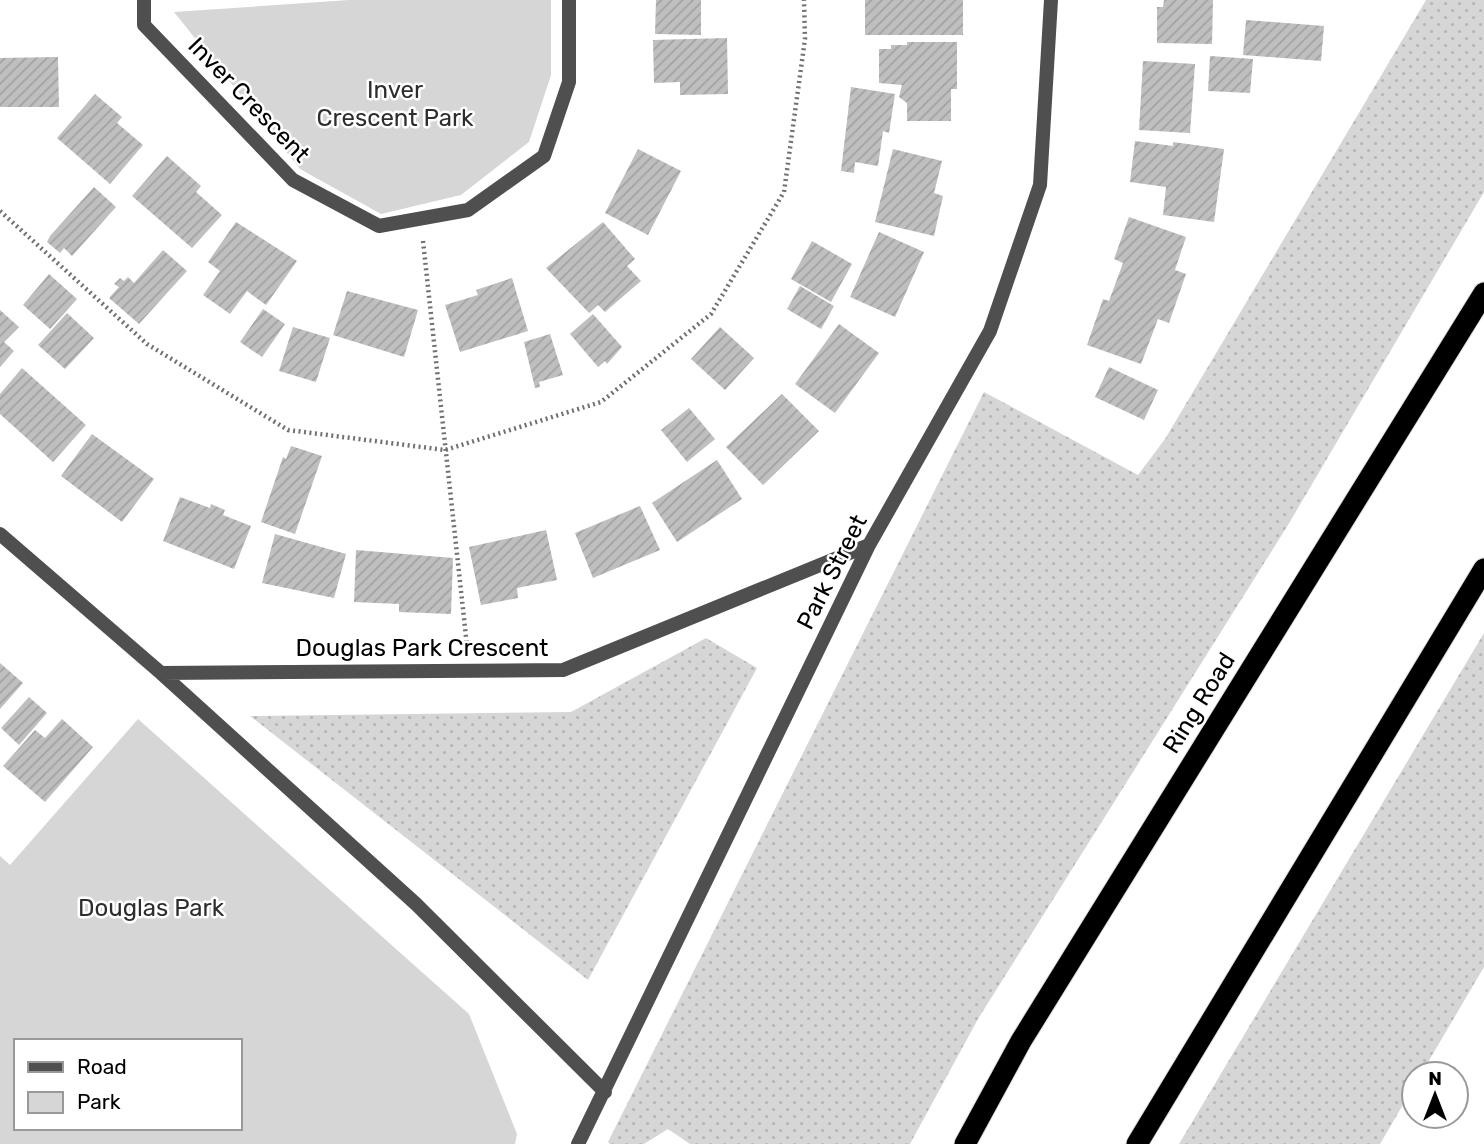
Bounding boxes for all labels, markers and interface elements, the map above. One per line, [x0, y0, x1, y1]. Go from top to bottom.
street label: Inver Crescent [182, 32, 316, 168]
park label: Inver Crescent Park [317, 76, 474, 132]
street label: Park Street [791, 510, 873, 634]
street label: Douglas Park Crescent [296, 634, 548, 662]
street label: Ring Road [1157, 648, 1241, 758]
park label: Douglas Park [78, 894, 225, 922]
legend [14, 1039, 242, 1130]
text: Road [77, 1054, 127, 1079]
north arrow [1400, 1060, 1470, 1130]
text: N [1428, 1067, 1442, 1090]
text: Park [77, 1089, 121, 1114]

